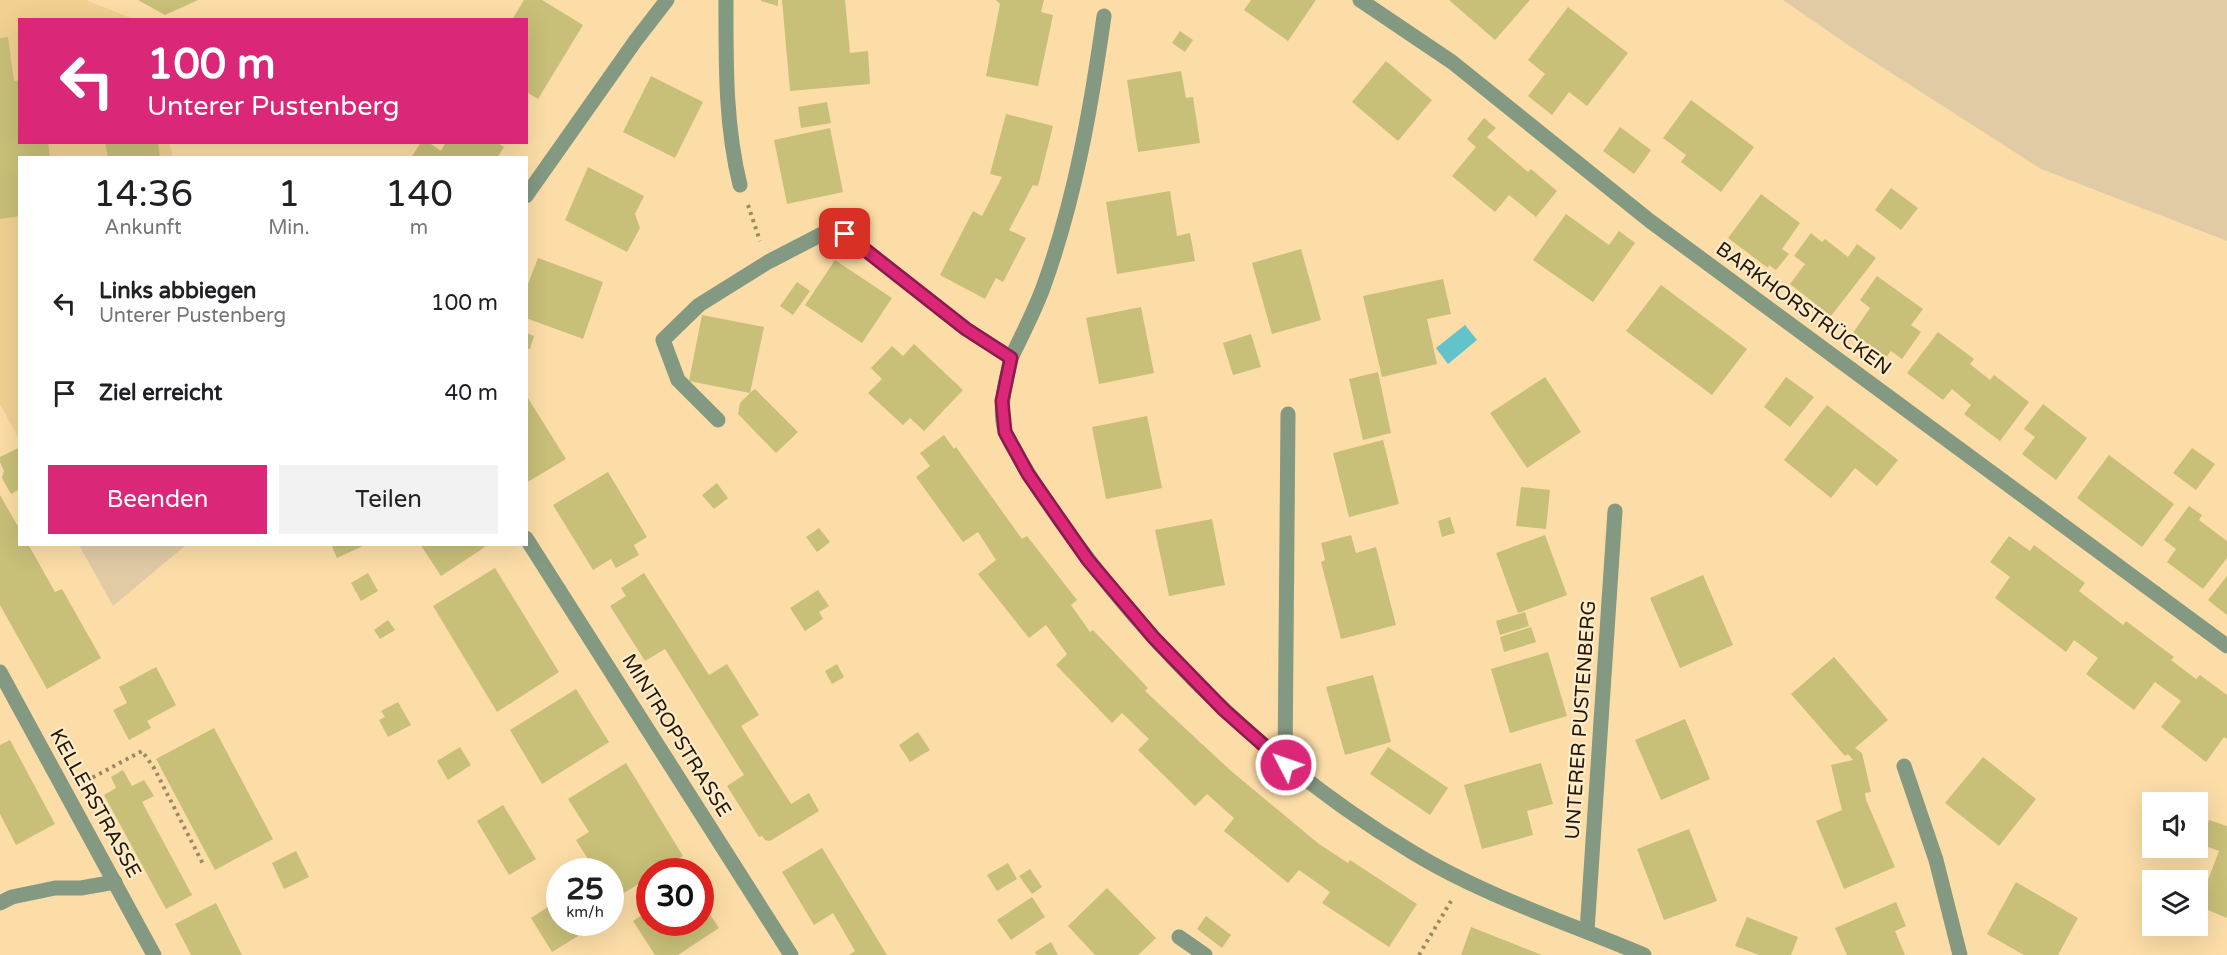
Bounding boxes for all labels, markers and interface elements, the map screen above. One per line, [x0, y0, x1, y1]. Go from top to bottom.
text: 100 m [147, 39, 276, 90]
icon: left [48, 42, 126, 120]
text: Unterer Pustenberg [147, 90, 399, 123]
text: 14:36 [93, 173, 193, 216]
text: 1 [278, 173, 300, 216]
text: 140 [385, 173, 453, 216]
pin [819, 208, 870, 259]
text: Ankunft [105, 216, 182, 240]
text: Min. [268, 216, 310, 240]
text: m [410, 216, 428, 240]
icon: arrive [828, 217, 861, 250]
street label: BARKHORSTRÜCKEN [1711, 236, 1897, 381]
text: Links abbiegen [99, 278, 257, 304]
icon: left [48, 287, 81, 320]
text: 100 m [431, 290, 498, 316]
text: Unterer Pustenberg [99, 304, 286, 328]
icon: arrive [48, 377, 81, 410]
text: Ziel erreicht [99, 380, 222, 406]
text: 40 m [444, 380, 498, 406]
button: Beenden [48, 465, 267, 534]
button: Teilen [279, 465, 498, 534]
street label: UNTERER PUSTENBERG [1561, 600, 1601, 841]
street label: MINTROPSTRASSE [616, 650, 736, 821]
street label: KELLERSTRASSE [44, 725, 146, 882]
position arrow [1254, 733, 1318, 797]
map controls [2142, 792, 2208, 936]
button: sound [2142, 792, 2208, 858]
speed limit sign: 30 [636, 858, 714, 936]
button: layers [2142, 870, 2208, 936]
text: 25 [566, 871, 604, 908]
text: km/h [566, 903, 604, 921]

